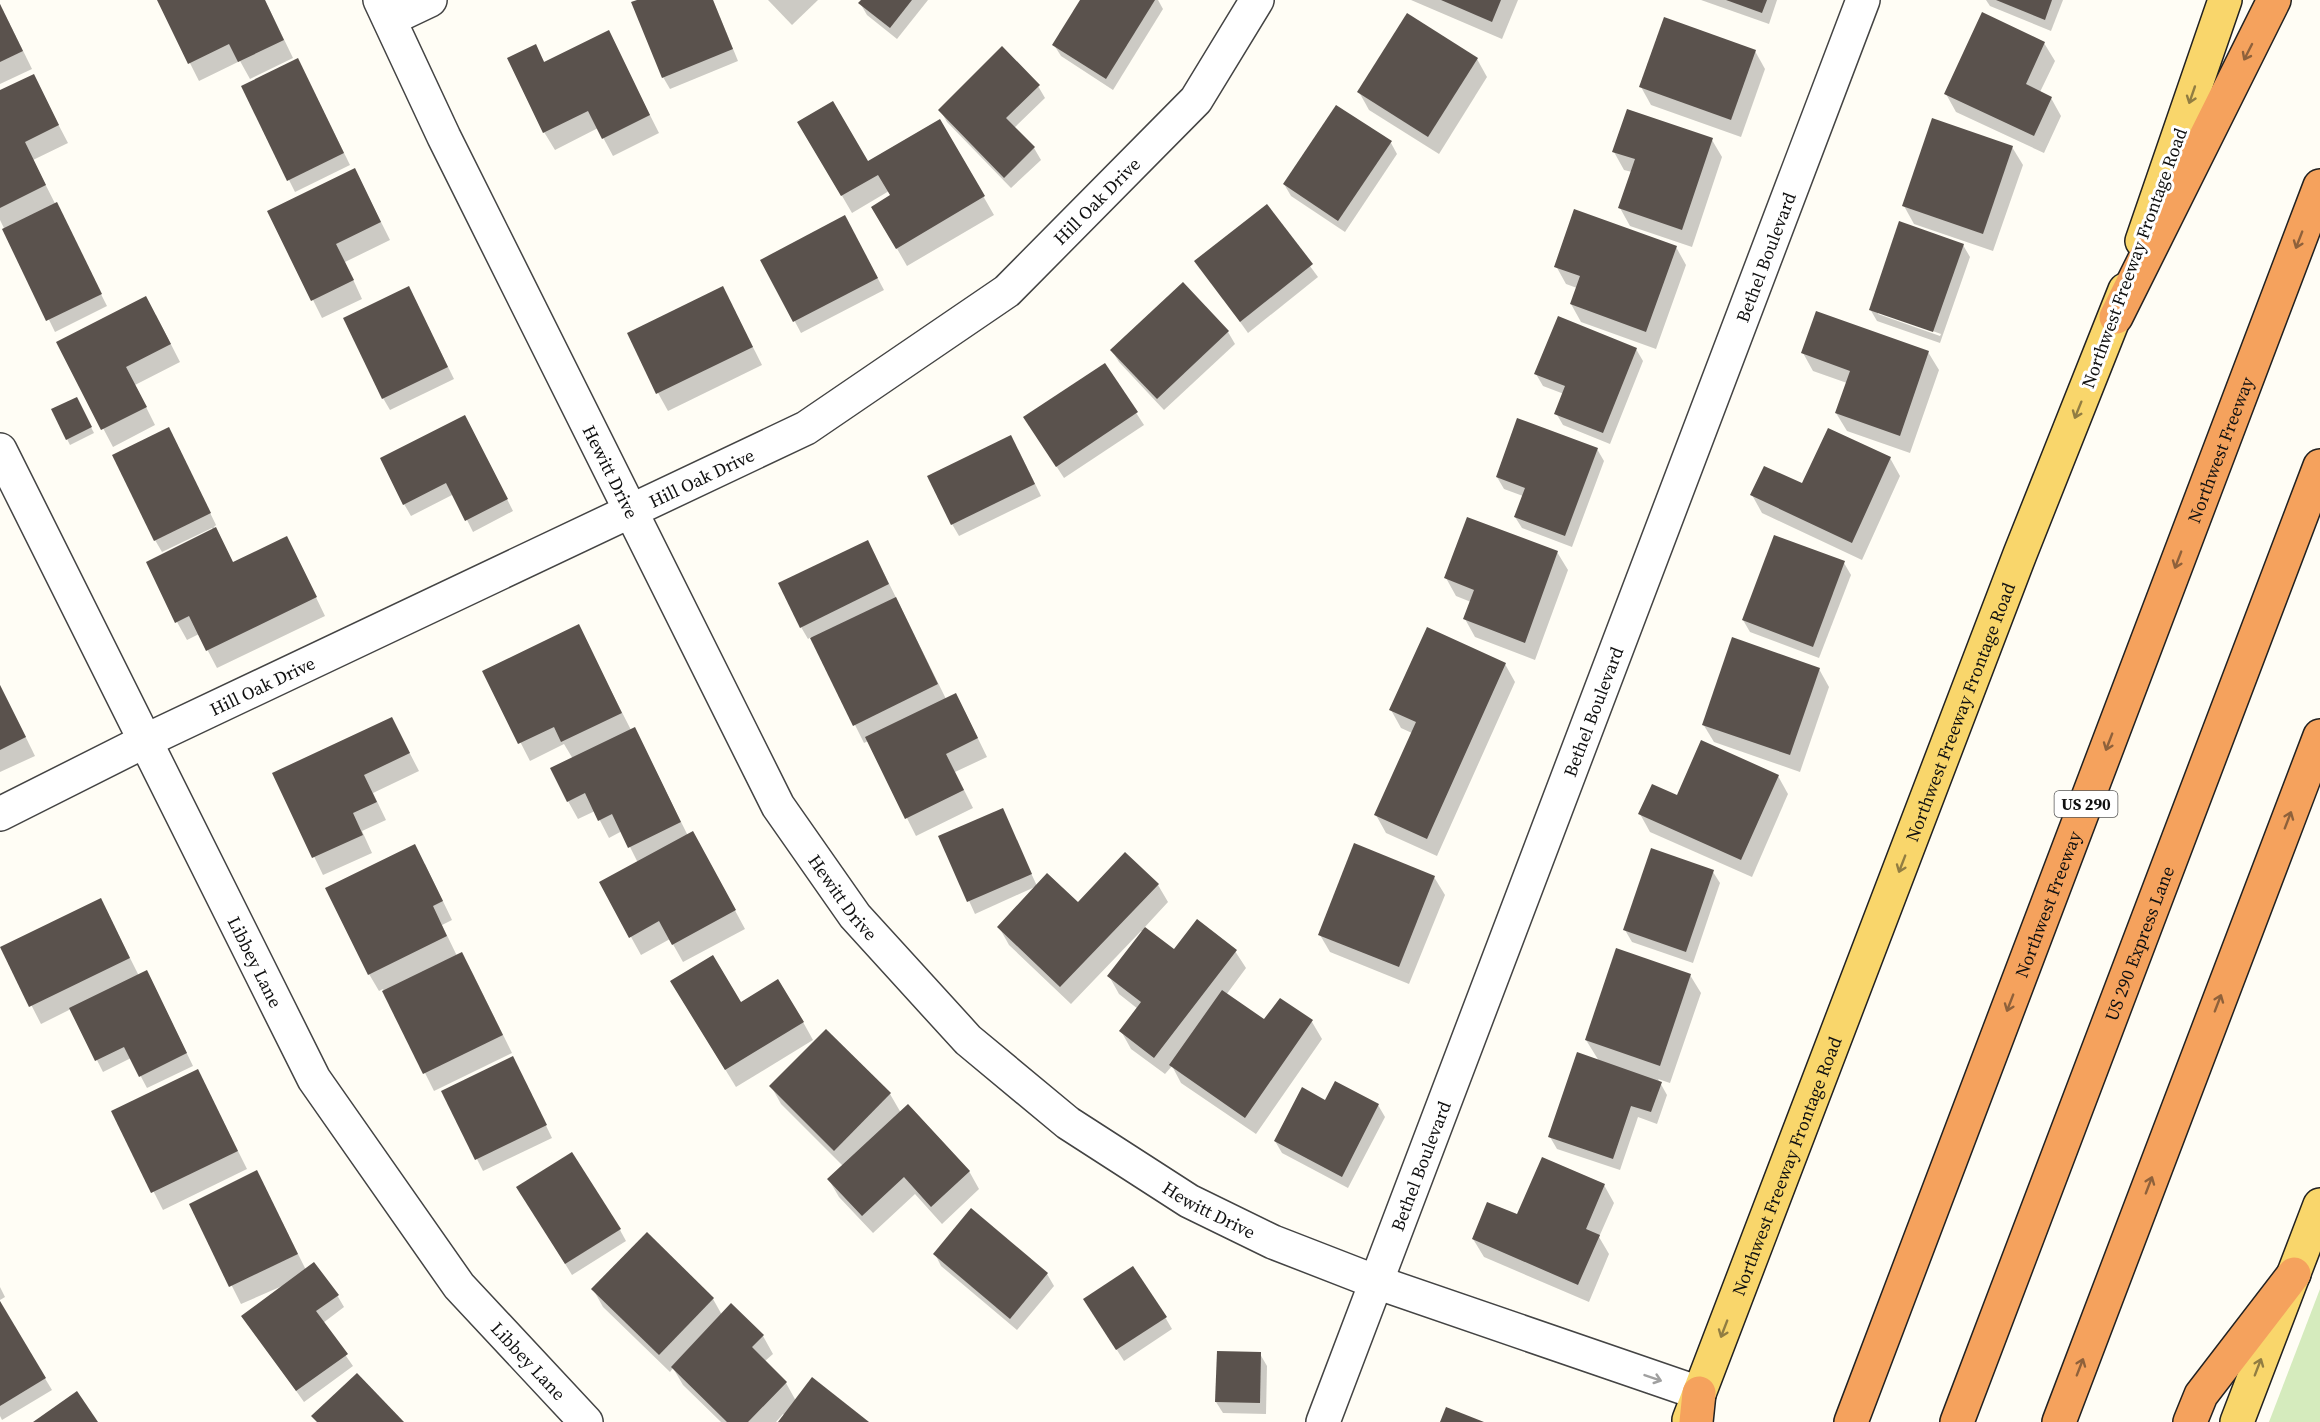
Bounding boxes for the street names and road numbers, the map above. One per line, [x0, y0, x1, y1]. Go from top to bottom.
street label: Northwest Freeway Frontage Road [2075, 124, 2193, 392]
street label: Hill Oak Drive [1047, 151, 1145, 250]
street label: Bethel Boulevard [1729, 189, 1801, 326]
street label: Northwest Freeway [2181, 372, 2259, 526]
street label: Hewitt Drive [577, 420, 645, 522]
street label: Hill Oak Drive [645, 442, 758, 513]
street label: Northwest Freeway Frontage Road [1899, 579, 2020, 845]
street label: Bethel Boulevard [1557, 643, 1629, 780]
street label: Hill Oak Drive [205, 650, 319, 721]
road number: US 290 [2054, 791, 2118, 817]
street label: Northwest Freeway [2008, 826, 2087, 981]
street label: Hewitt Drive [803, 849, 883, 945]
street label: US 290 Express Lane [2098, 862, 2180, 1025]
street label: Libbey Lane [222, 912, 289, 1012]
street label: Northwest Freeway Frontage Road [1725, 1033, 1847, 1299]
street label: Bethel Boulevard [1384, 1097, 1456, 1234]
street label: Hewitt Drive [1158, 1175, 1260, 1244]
street label: Libbey Lane [486, 1316, 572, 1405]

